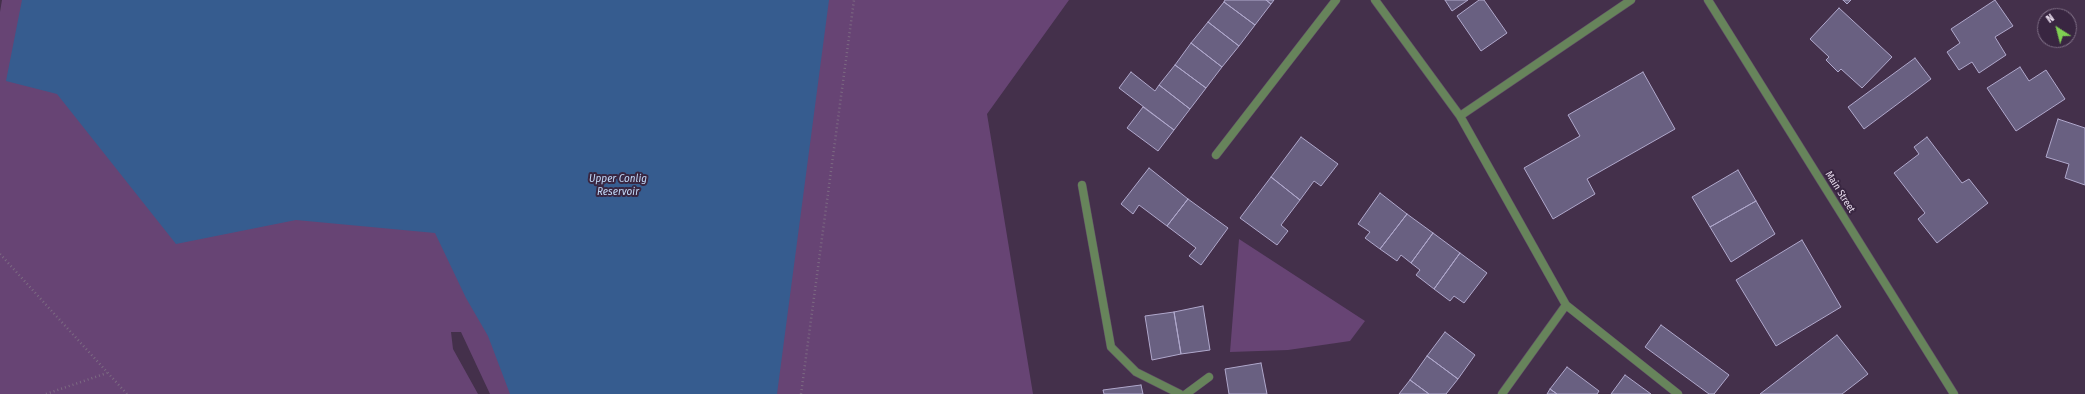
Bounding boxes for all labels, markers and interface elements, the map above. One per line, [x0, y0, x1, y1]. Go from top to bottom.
north arrow [2037, 8, 2077, 48]
text: N [2044, 11, 2057, 26]
street label: Main Street [1823, 169, 1857, 215]
water label: Upper Conlig Reservoir [589, 172, 647, 198]

